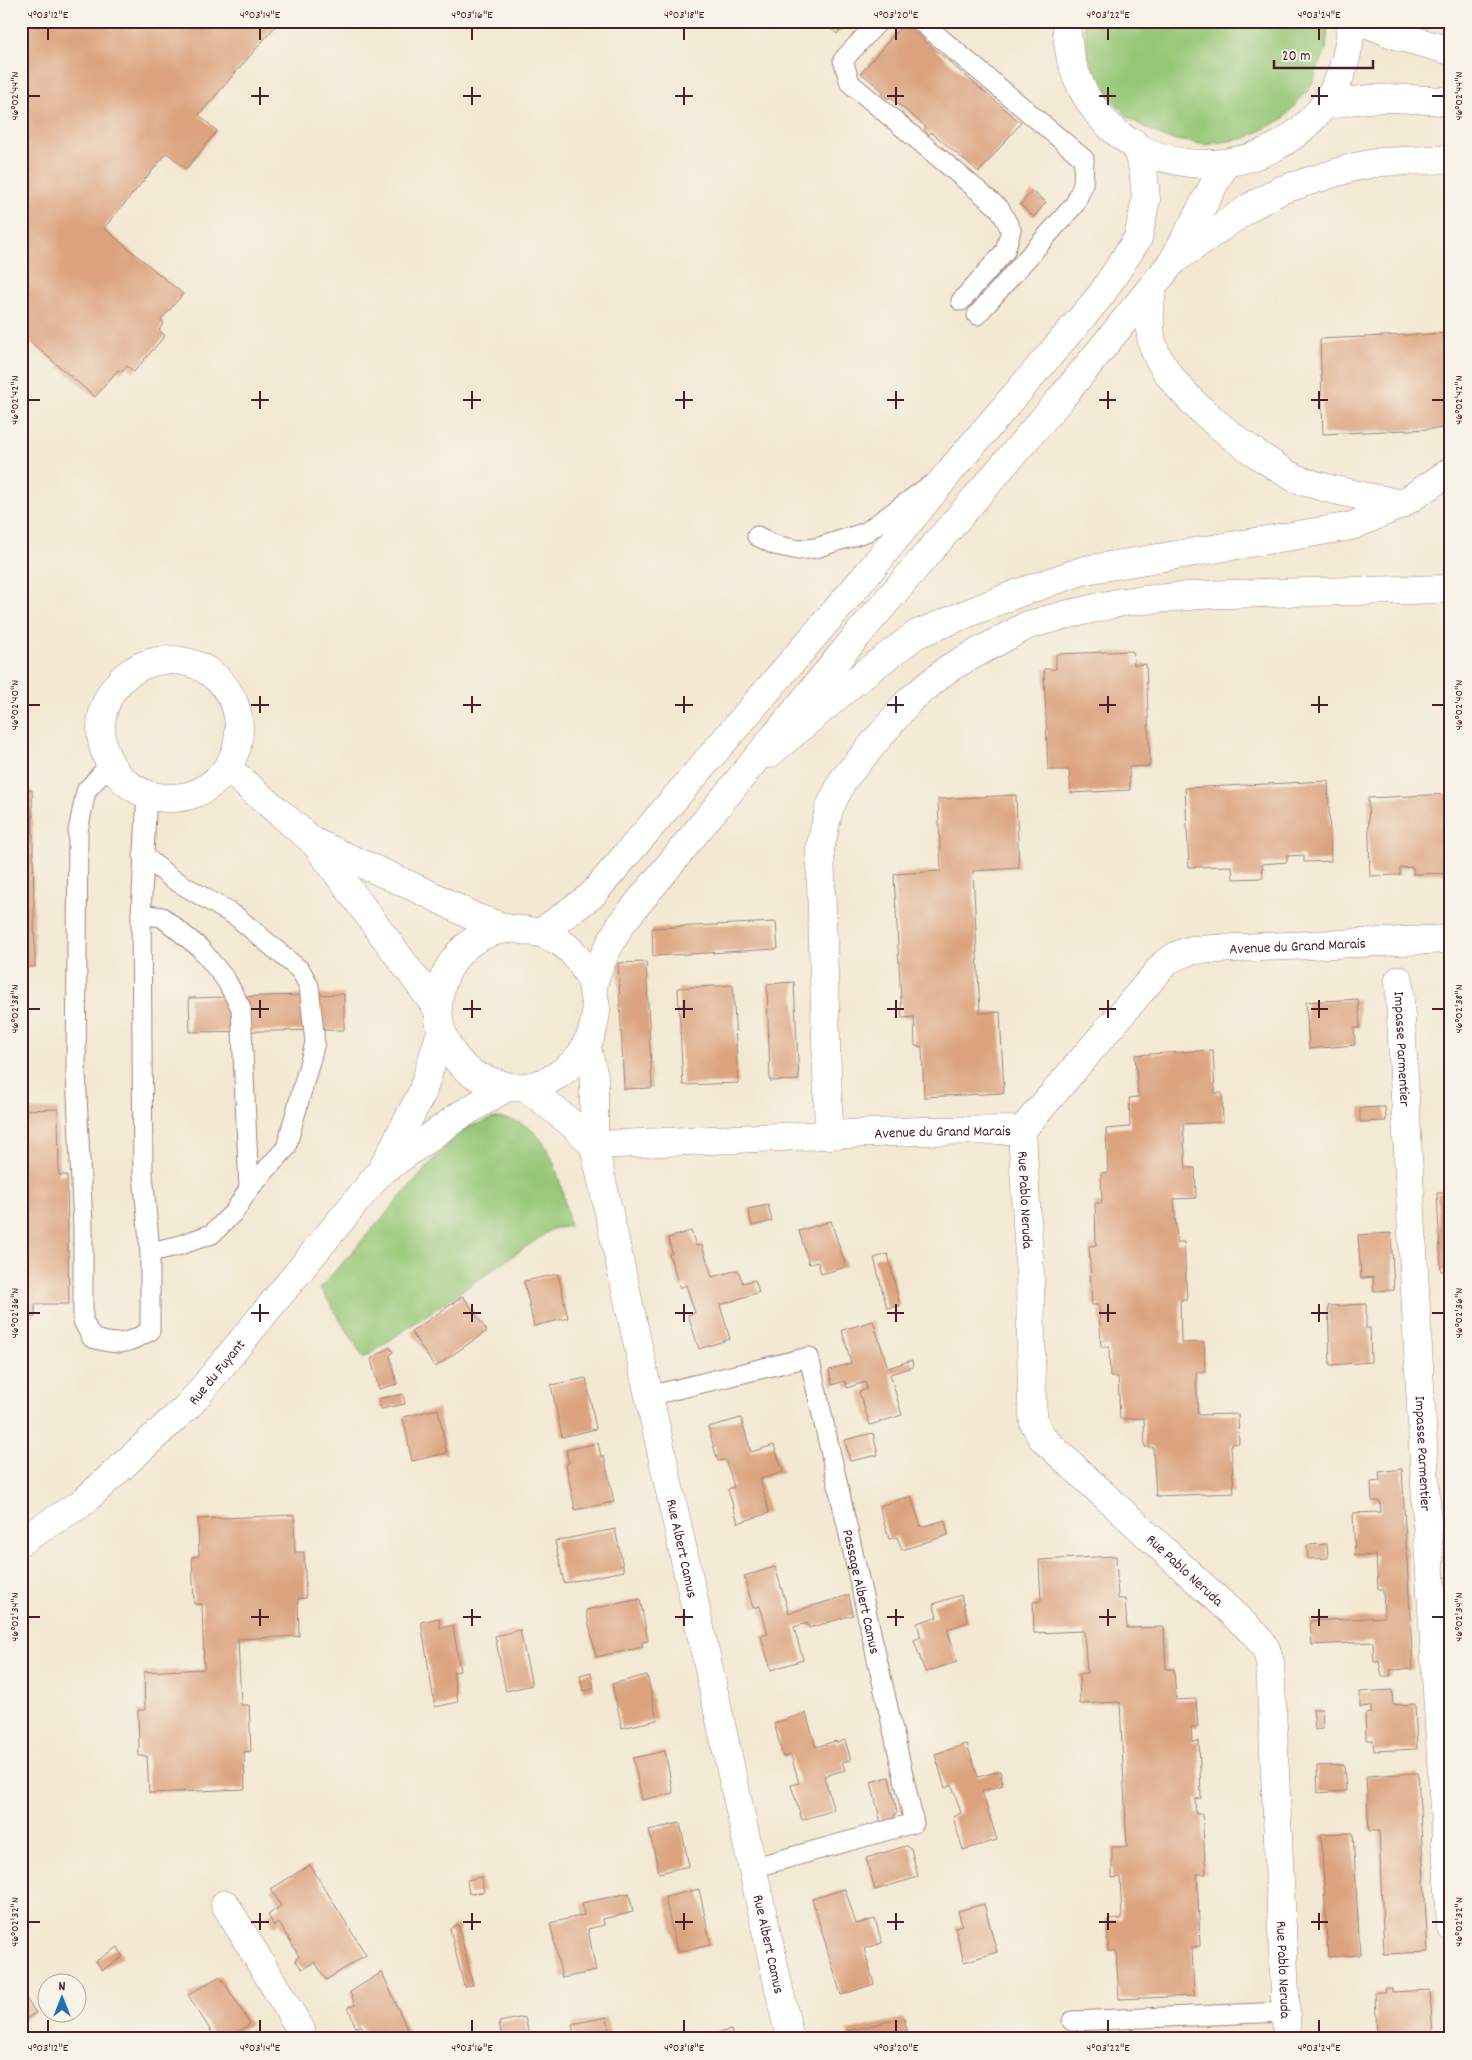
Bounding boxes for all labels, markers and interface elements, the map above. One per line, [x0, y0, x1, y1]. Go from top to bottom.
text: 4°03'12"E [28, 7, 69, 24]
text: 4°03'14"E [240, 7, 281, 24]
text: 4°03'16"E [451, 7, 493, 24]
text: 4°03'18"E [664, 7, 705, 24]
text: 4°03'20"E [874, 7, 919, 24]
text: 4°03'22"E [1086, 7, 1130, 24]
text: 4°03'24"E [1297, 7, 1341, 24]
scale bar [1274, 38, 1373, 70]
text: 20 m [1282, 46, 1310, 68]
text: 46°02'44"N [7, 71, 24, 121]
text: 46°02'44"N [1451, 71, 1468, 121]
text: 46°02'42"N [7, 375, 24, 425]
text: 46°02'42"N [1451, 375, 1468, 425]
text: 46°02'40"N [7, 680, 24, 730]
text: 46°02'40"N [1451, 680, 1468, 730]
street label: Avenue du Grand Marais [1229, 934, 1366, 961]
text: 46°02'38"N [7, 984, 24, 1034]
text: 46°02'38"N [1451, 984, 1468, 1034]
street label: Impasse Parmentier [1387, 991, 1415, 1108]
street label: Avenue du Grand Marais [874, 1121, 1011, 1146]
street label: Rue Pablo Neruda [1010, 1150, 1038, 1251]
text: 46°02'36"N [7, 1288, 24, 1338]
text: 46°02'36"N [1451, 1288, 1468, 1338]
street label: Rue du Fuyant [184, 1335, 252, 1411]
street label: Impasse Parmentier [1407, 1395, 1435, 1512]
street label: Rue Albert Camus [659, 1497, 702, 1600]
street label: Passage Albert Camus [835, 1527, 885, 1656]
street label: Rue Pablo Neruda [1140, 1530, 1228, 1613]
text: 46°02'34"N [7, 1592, 24, 1642]
text: 46°02'34"N [1451, 1592, 1468, 1642]
street label: Rue Albert Camus [746, 1893, 789, 1996]
text: 46°02'32"N [7, 1897, 24, 1947]
text: 46°02'32"N [1451, 1897, 1468, 1947]
street label: Rue Pablo Neruda [1269, 1920, 1295, 2020]
north arrow [38, 1972, 88, 2022]
text: N [59, 1977, 66, 1997]
text: 4°03'12"E [28, 2040, 69, 2057]
text: 4°03'14"E [240, 2040, 281, 2057]
text: 4°03'16"E [451, 2040, 493, 2057]
text: 4°03'18"E [664, 2040, 705, 2057]
text: 4°03'20"E [874, 2040, 919, 2057]
text: 4°03'22"E [1086, 2040, 1130, 2057]
text: 4°03'24"E [1297, 2040, 1341, 2057]

